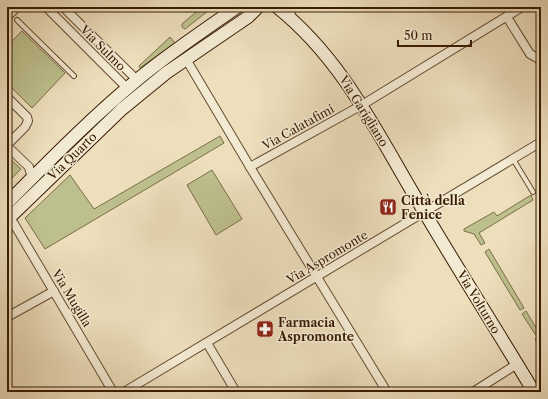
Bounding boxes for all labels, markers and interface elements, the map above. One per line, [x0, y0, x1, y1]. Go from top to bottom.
street label: Via Sulmo [76, 21, 129, 74]
scale bar [398, 22, 471, 48]
text: 50 m [404, 28, 433, 43]
street label: Via Garigliano [336, 72, 392, 149]
street label: Via Calatafimi [258, 101, 337, 153]
street label: Via Quarto [44, 129, 100, 184]
place label: Città della Fenice [401, 193, 466, 222]
restaurant icon: Città della Fenice [378, 197, 398, 217]
street label: Via Aspromonte [283, 227, 371, 288]
street label: Via Mugilla [48, 266, 95, 330]
street label: Via Volturno [454, 267, 504, 336]
place label: Farmacia Aspromonte [277, 315, 354, 344]
pharmacy icon: Farmacia Aspromonte [255, 319, 275, 339]

